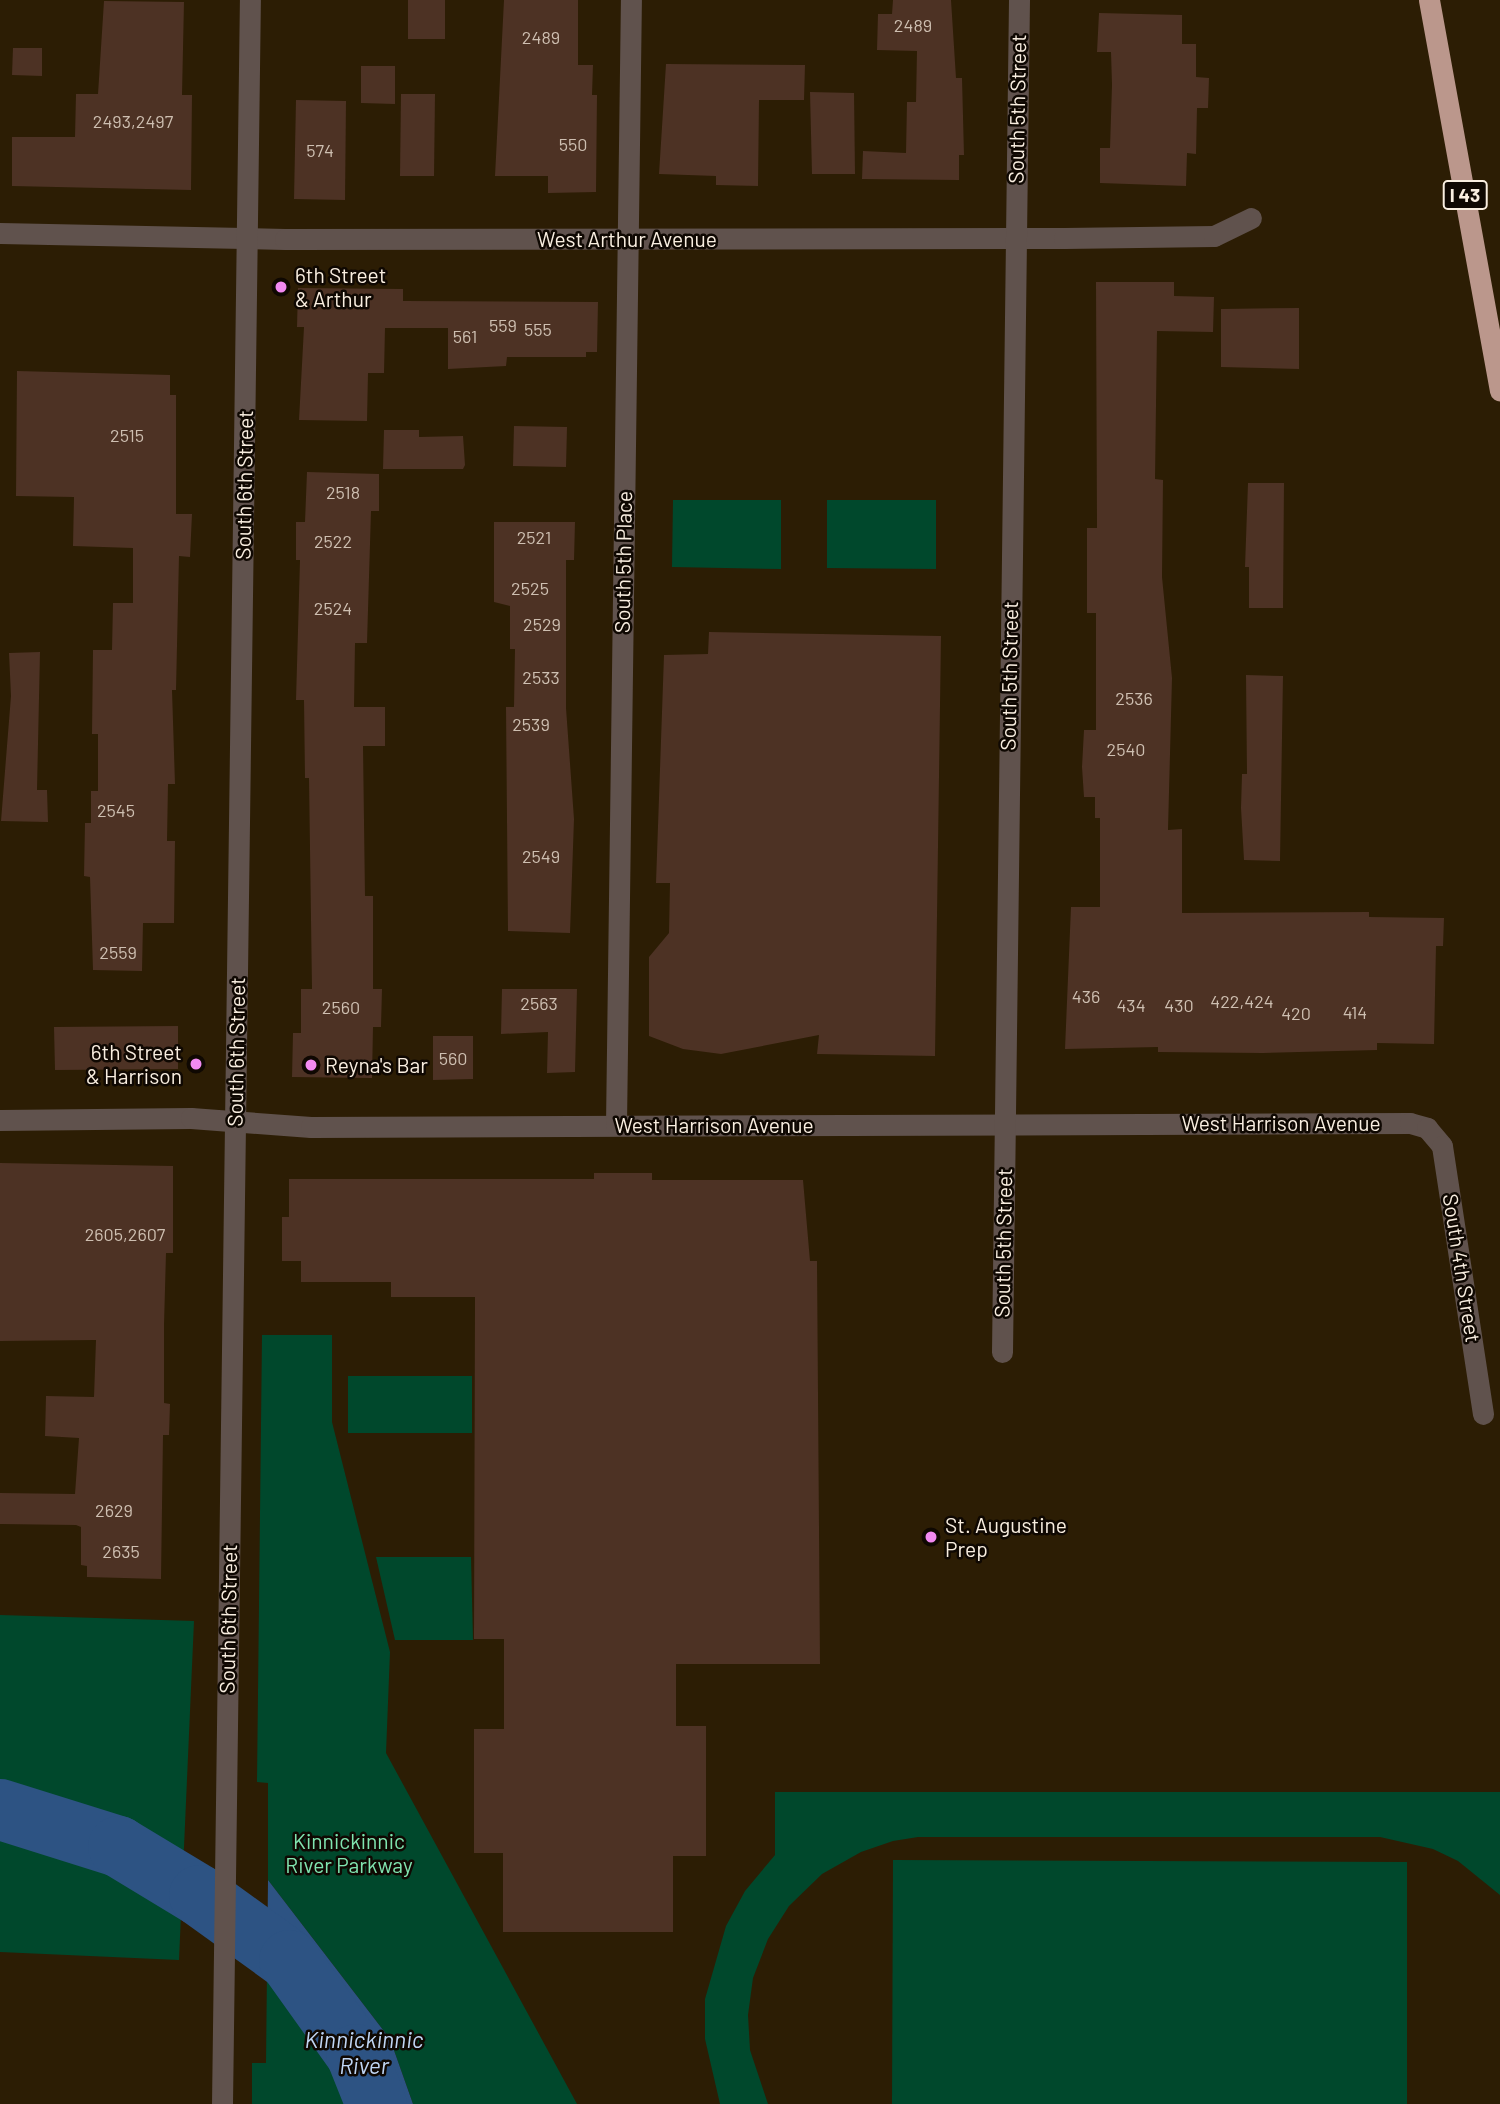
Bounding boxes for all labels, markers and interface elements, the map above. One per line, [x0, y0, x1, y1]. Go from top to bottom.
house number: 2489 [894, 14, 932, 36]
house number: 2489 [522, 26, 560, 48]
street label: South 5th Street [1003, 34, 1031, 184]
house number: 2493,2497 [93, 110, 173, 132]
house number: 550 [559, 133, 587, 155]
house number: 574 [306, 139, 334, 161]
road number: I 43 [1442, 180, 1488, 210]
street label: West Arthur Avenue [537, 226, 717, 252]
place label: 6th Street & Arthur [295, 262, 386, 312]
marker: 6th Street & Arthur [273, 279, 289, 295]
house number: 559 [489, 314, 517, 336]
house number: 555 [524, 318, 552, 340]
house number: 561 [453, 325, 477, 347]
street label: South 6th Street [230, 410, 258, 560]
house number: 2515 [110, 424, 144, 446]
house number: 2518 [326, 481, 360, 503]
street label: South 5th Place [609, 491, 637, 633]
house number: 2521 [517, 526, 551, 548]
house number: 2522 [314, 530, 352, 552]
house number: 2525 [511, 577, 549, 599]
house number: 2524 [314, 597, 352, 619]
street label: South 5th Street [995, 601, 1023, 751]
house number: 2529 [523, 613, 561, 635]
house number: 2533 [522, 666, 560, 688]
house number: 2536 [1115, 687, 1153, 709]
house number: 2539 [512, 713, 550, 735]
house number: 2540 [1107, 738, 1145, 760]
house number: 2545 [97, 799, 135, 821]
house number: 2549 [522, 845, 560, 867]
house number: 2559 [99, 941, 137, 963]
street label: South 6th Street [222, 977, 250, 1127]
house number: 436 [1072, 985, 1100, 1007]
house number: 422,424 [1210, 990, 1274, 1012]
house number: 2563 [520, 992, 558, 1014]
house number: 434 [1116, 994, 1146, 1016]
house number: 430 [1164, 994, 1194, 1016]
house number: 2560 [322, 996, 360, 1018]
house number: 414 [1343, 1001, 1367, 1023]
house number: 420 [1281, 1002, 1311, 1024]
place label: 6th Street & Harrison [86, 1039, 182, 1089]
house number: 560 [439, 1047, 467, 1069]
place label: Reyna's Bar [325, 1052, 428, 1078]
marker: 6th Street & Harrison [188, 1056, 204, 1072]
marker: Reyna's Bar [303, 1057, 319, 1073]
street label: West Harrison Avenue [1181, 1110, 1381, 1136]
street label: West Harrison Avenue [614, 1112, 814, 1138]
street label: South 5th Street [989, 1168, 1017, 1318]
street label: South 4th Street [1438, 1192, 1486, 1344]
house number: 2605,2607 [85, 1223, 165, 1245]
house number: 2629 [95, 1499, 133, 1521]
place label: St. Augustine Prep [945, 1512, 1067, 1562]
marker: St. Augustine Prep [923, 1529, 939, 1545]
house number: 2635 [102, 1540, 140, 1562]
street label: South 6th Street [214, 1544, 242, 1694]
park label: Kinnickinnic River Parkway [285, 1828, 413, 1878]
water label: Kinnickinnic River [305, 2025, 423, 2079]

